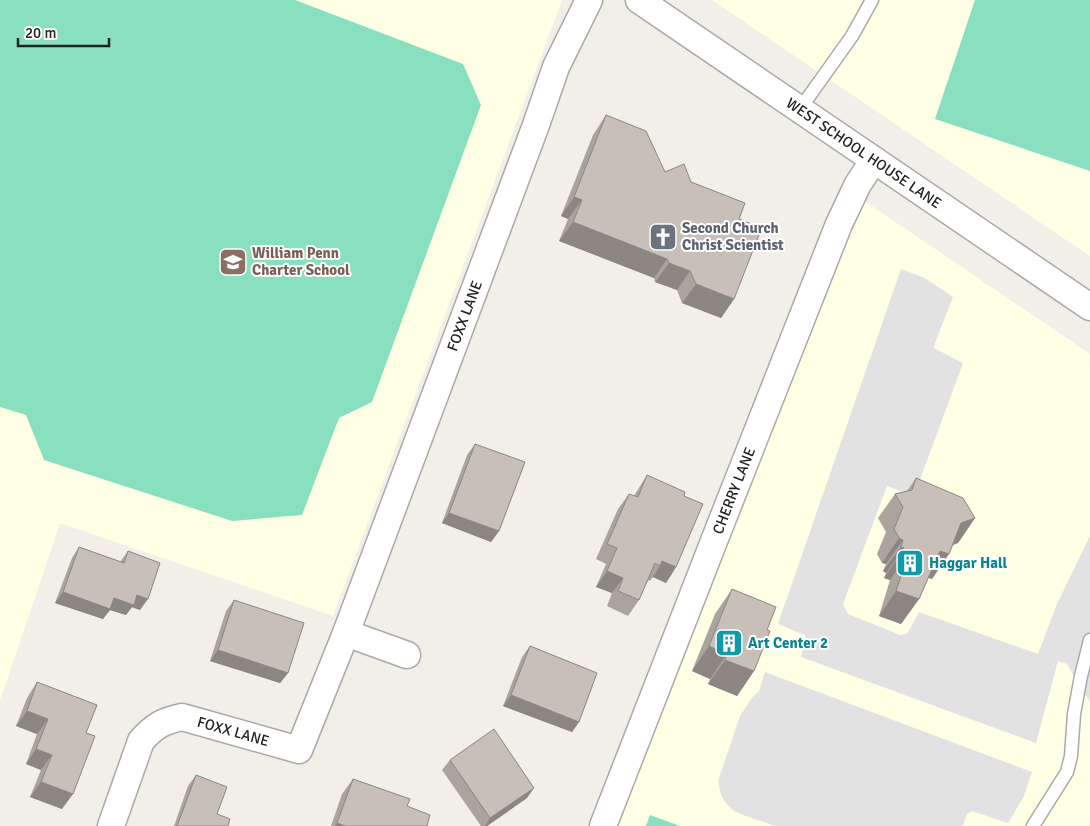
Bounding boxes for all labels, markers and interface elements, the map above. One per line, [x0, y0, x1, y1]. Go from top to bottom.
scale bar [18, 15, 109, 47]
text: 20 m [25, 24, 56, 42]
street label: WEST SCHOOL HOUSE LANE [783, 94, 945, 212]
place label: Second Church Christ Scientist [682, 219, 784, 254]
church icon: Second Church Christ Scientist [648, 222, 678, 252]
place label: William Penn Charter School [252, 244, 350, 279]
school or university icon: William Penn Charter School [218, 247, 248, 277]
street label: FOXX LANE [443, 278, 486, 354]
street label: CHERRY LANE [709, 445, 759, 537]
building icon: Haggar Hall [895, 548, 925, 578]
place label: Haggar Hall [929, 554, 1007, 572]
building icon: Art Center 2 [714, 628, 744, 658]
place label: Art Center 2 [748, 634, 828, 652]
street label: FOXX LANE [195, 713, 271, 750]

